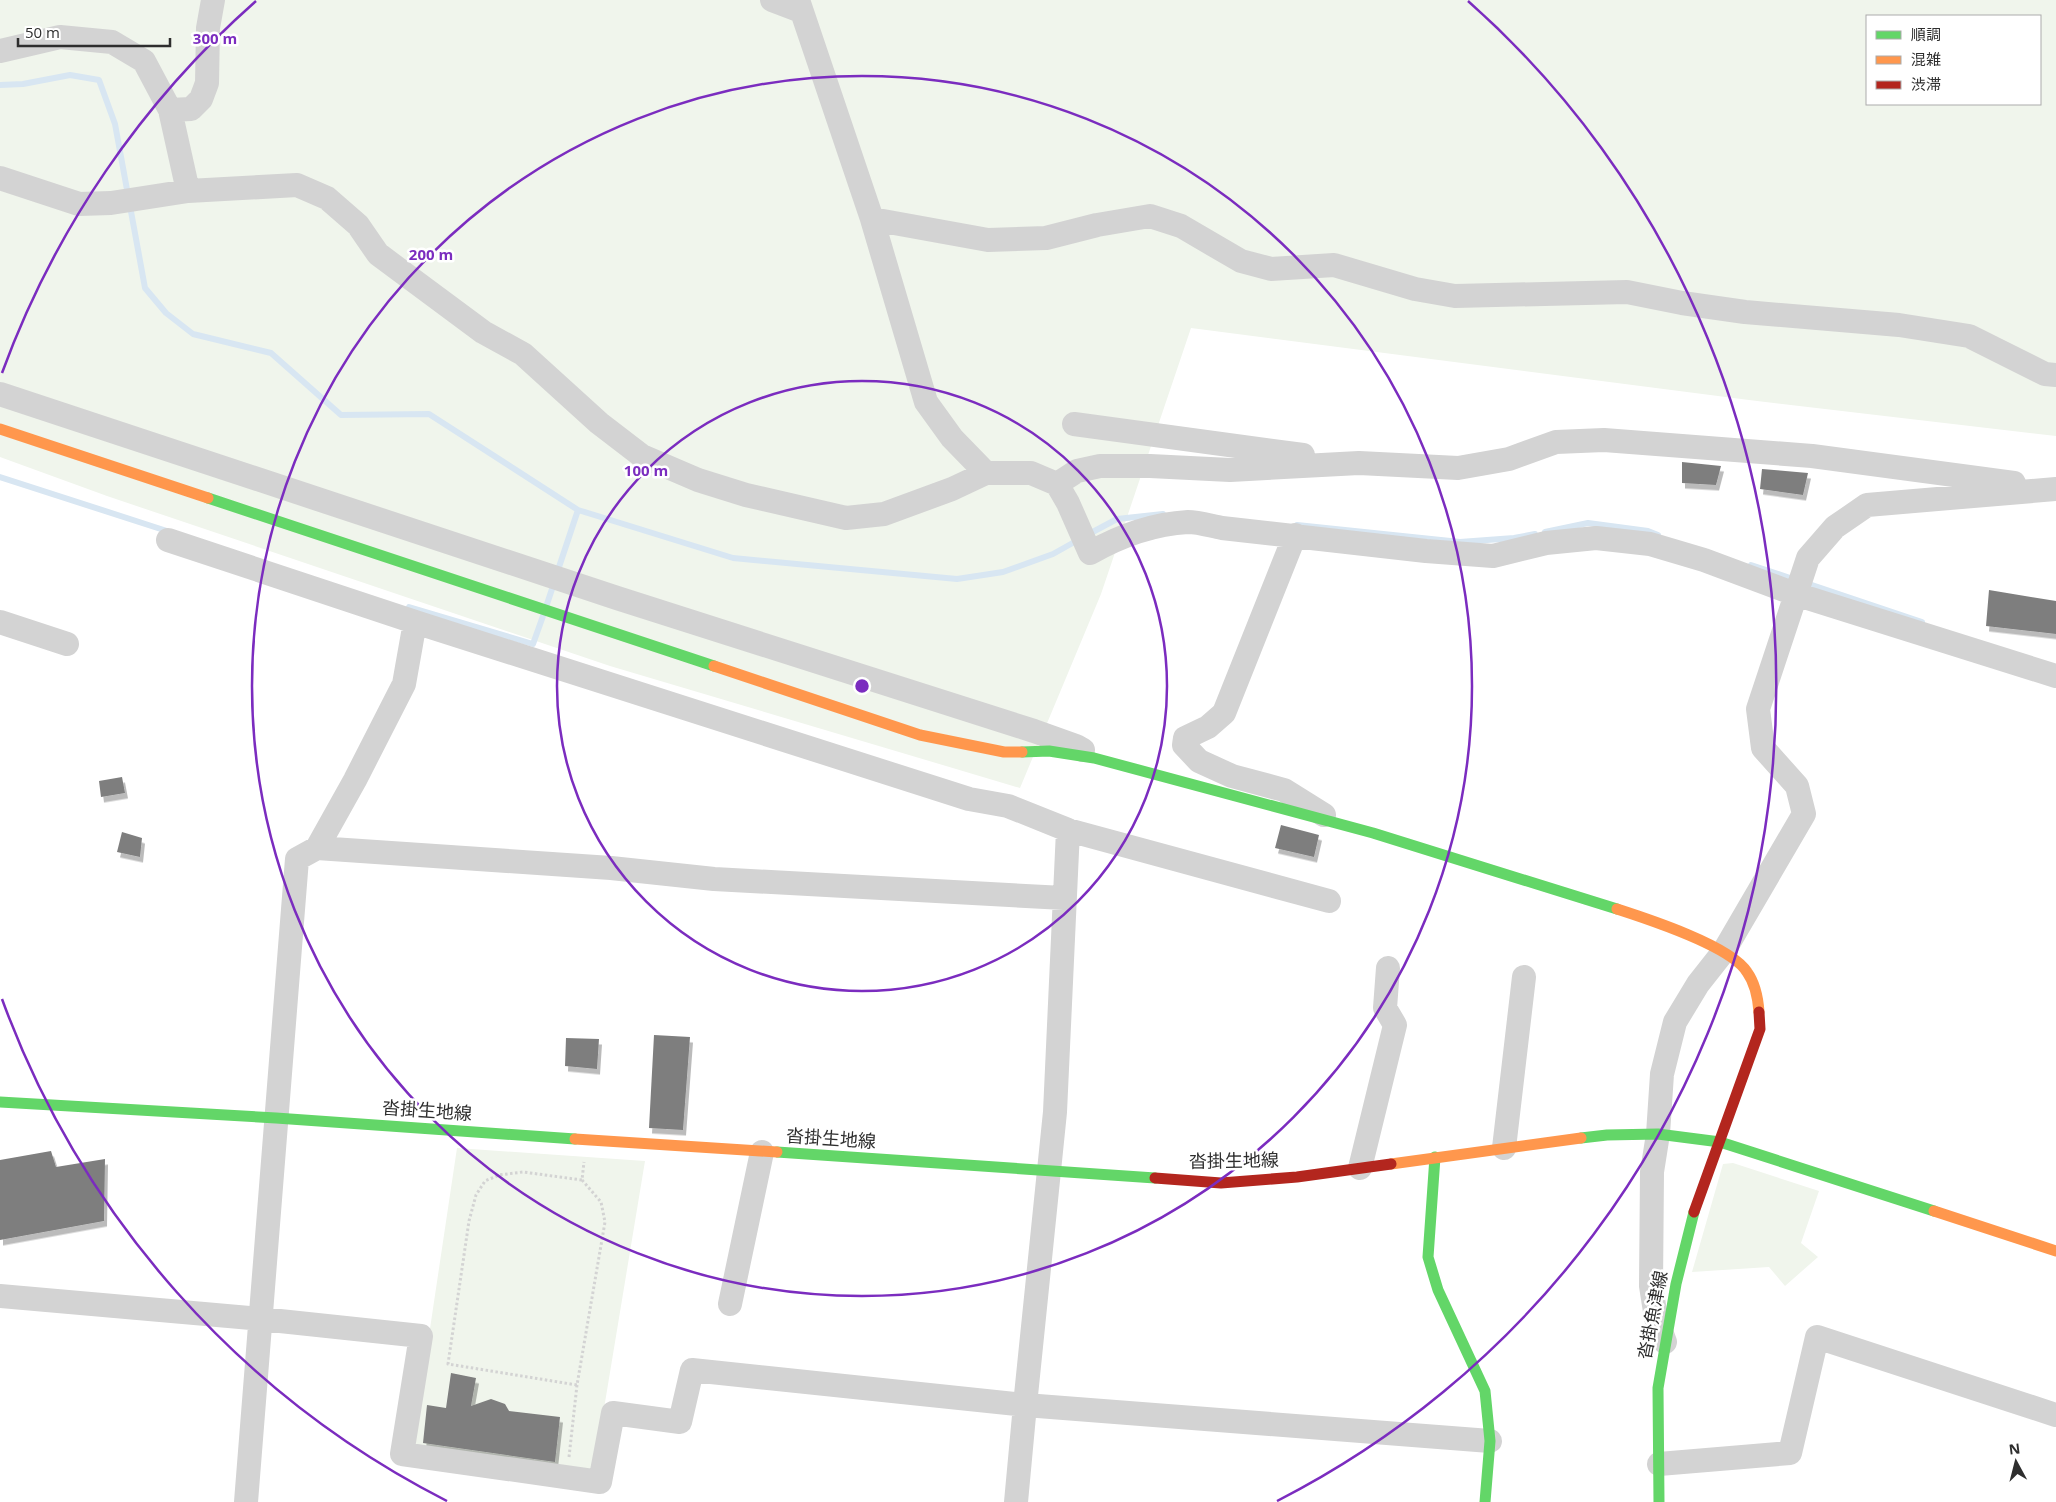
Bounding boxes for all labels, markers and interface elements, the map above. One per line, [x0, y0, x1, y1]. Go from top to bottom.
scale bar [18, 15, 170, 47]
legend [1866, 15, 2041, 105]
text: 50 m [25, 22, 60, 42]
text: 順調 [1911, 24, 1941, 44]
text: 300 m [193, 28, 237, 48]
text: 混雑 [1911, 49, 1941, 69]
text: 渋滞 [1911, 74, 1941, 94]
text: 200 m [409, 244, 453, 264]
text: 100 m [624, 460, 668, 480]
centre of rings [853, 677, 871, 695]
street label: 沓掛生地線 [381, 1095, 473, 1125]
street label: 沓掛生地線 [785, 1123, 877, 1153]
street label: 沓掛生地線 [1189, 1147, 1279, 1173]
street label: 沓掛魚津線 [1632, 1268, 1672, 1361]
north arrow [1991, 1437, 2041, 1487]
text: N [2008, 1438, 2021, 1459]

